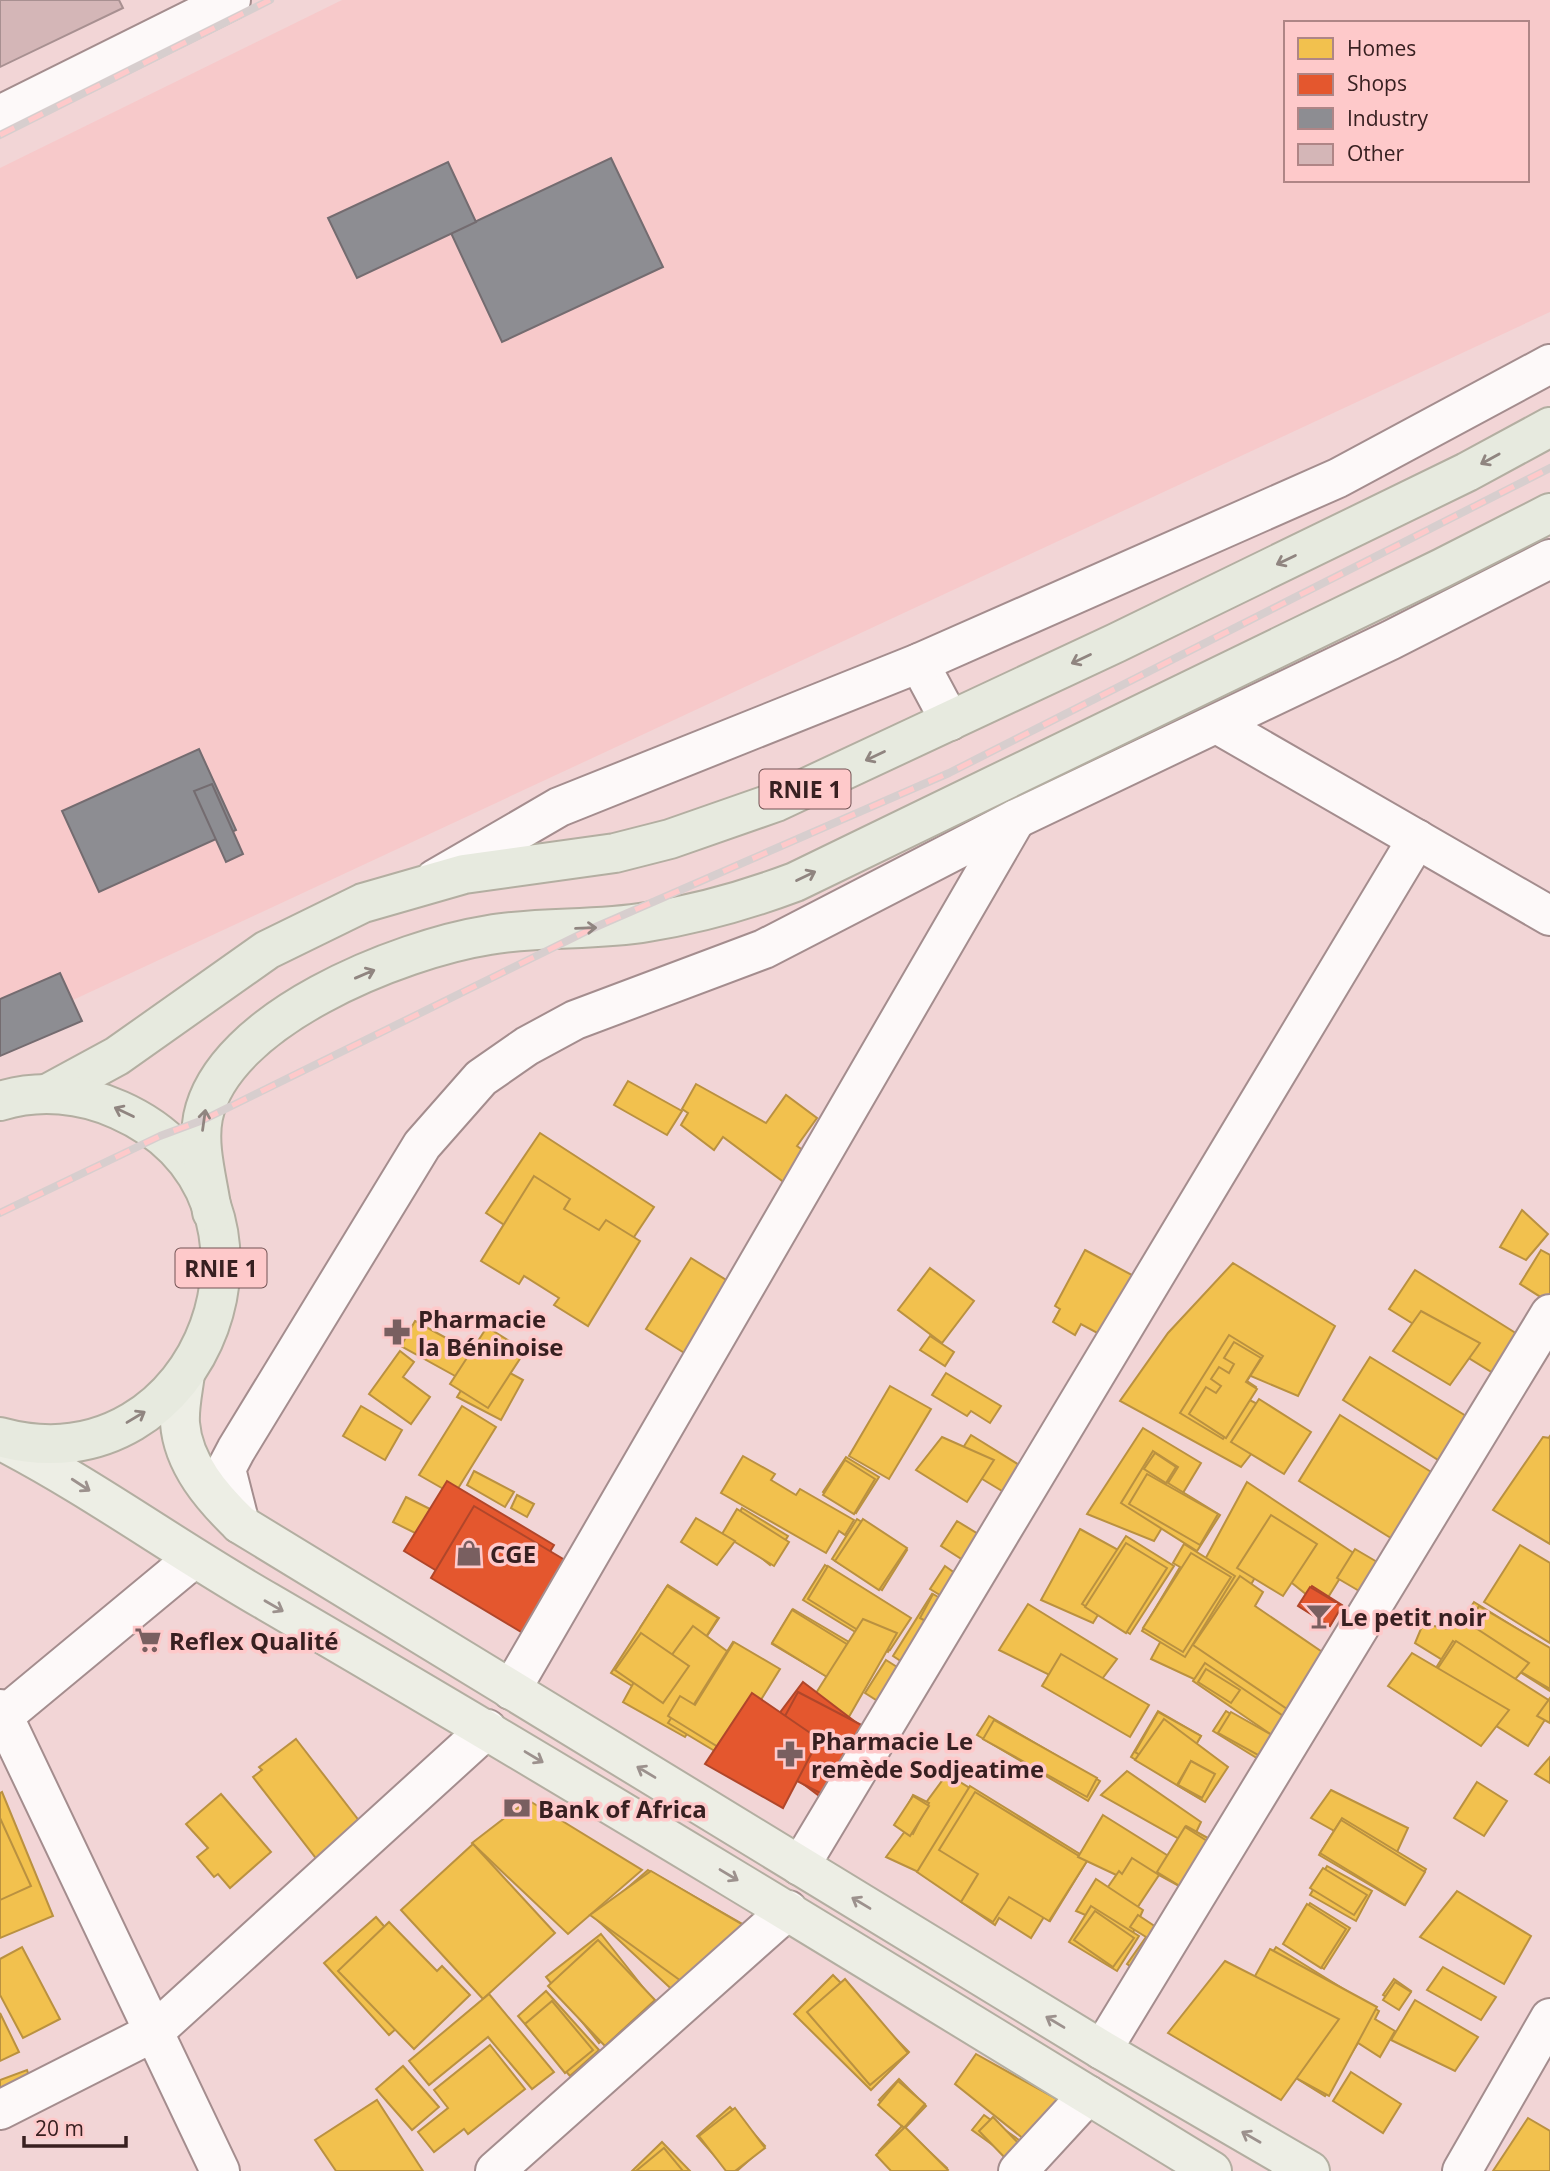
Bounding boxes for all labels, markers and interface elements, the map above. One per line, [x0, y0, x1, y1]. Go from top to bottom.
legend [1284, 21, 1529, 182]
text: Homes [1347, 34, 1416, 62]
text: Shops [1347, 69, 1407, 97]
text: Industry [1347, 104, 1429, 132]
text: Other [1347, 139, 1404, 167]
one-way arrow [1480, 453, 1501, 466]
one-way arrow [1276, 554, 1297, 567]
one-way arrow [1071, 653, 1092, 666]
one-way arrow [865, 750, 887, 763]
road number: RNIE 1 [760, 769, 850, 808]
one-way arrow [795, 869, 816, 883]
one-way arrow [574, 922, 597, 935]
one-way arrow [354, 967, 375, 980]
one-way arrow [114, 1105, 135, 1118]
one-way arrow [198, 1109, 211, 1132]
road number: RNIE 1 [176, 1248, 266, 1288]
place label: Pharmacie la Béninoise [418, 1302, 564, 1363]
pharmacy icon: Pharmacie la Béninoise [382, 1317, 412, 1347]
one-way arrow [126, 1410, 146, 1424]
one-way arrow [71, 1478, 90, 1492]
place label: CGE [490, 1537, 536, 1570]
shop icon: CGE [454, 1538, 484, 1568]
one-way arrow [263, 1599, 283, 1613]
place label: Le petit noir [1340, 1600, 1487, 1633]
bar icon: Le petit noir [1304, 1601, 1334, 1631]
place label: Reflex Qualité [169, 1624, 339, 1657]
supermarket icon: Reflex Qualité [133, 1625, 163, 1655]
place label: Pharmacie Le remède Sodjeatime [811, 1724, 1044, 1785]
pharmacy icon: Pharmacie Le remède Sodjeatime [775, 1739, 805, 1769]
one-way arrow [523, 1751, 543, 1765]
one-way arrow [636, 1765, 656, 1779]
place label: Bank of Africa [538, 1792, 707, 1825]
bank icon: Bank of Africa [502, 1793, 532, 1823]
one-way arrow [718, 1868, 738, 1882]
one-way arrow [851, 1896, 871, 1910]
one-way arrow [1046, 2014, 1065, 2029]
scale bar [24, 2104, 126, 2148]
text: 20 m [35, 2114, 84, 2142]
one-way arrow [1242, 2130, 1262, 2144]

